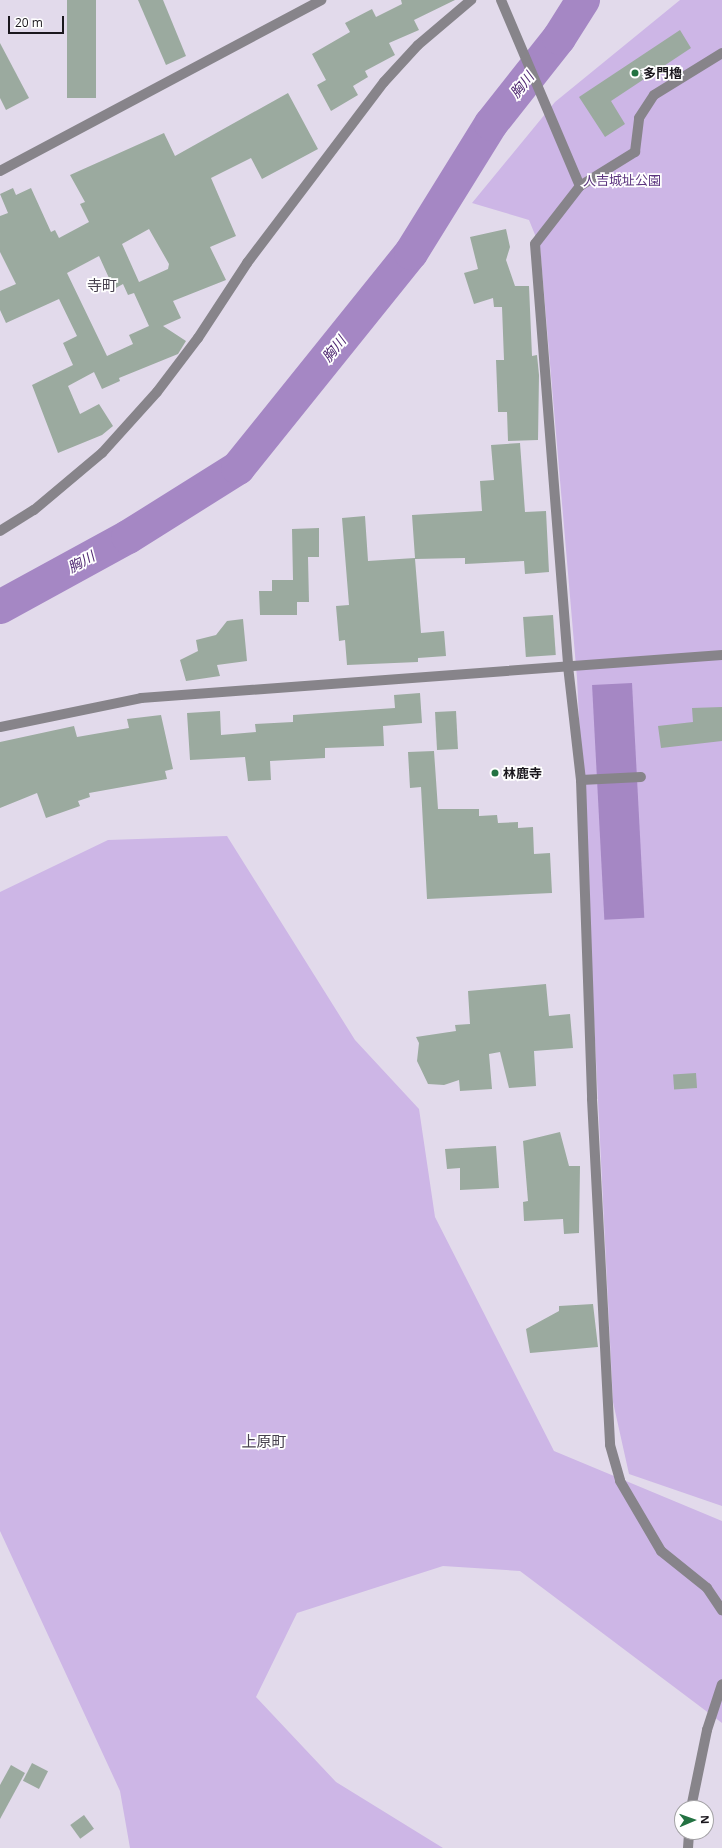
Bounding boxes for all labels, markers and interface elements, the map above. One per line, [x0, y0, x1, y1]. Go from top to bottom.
scale bar [10, 8, 66, 34]
text: 20 m [15, 14, 43, 31]
place label: 多門櫓 [643, 65, 682, 81]
marker: 多門櫓 [630, 68, 640, 78]
water label: 胸川 [507, 69, 537, 101]
park label: 人吉城址公園 [583, 172, 661, 188]
district label: 寺町 [87, 277, 117, 295]
water label: 胸川 [319, 333, 349, 365]
water label: 胸川 [65, 548, 97, 576]
place label: 林鹿寺 [503, 765, 542, 781]
marker: 林鹿寺 [490, 768, 500, 778]
district label: 上原町 [242, 1433, 286, 1451]
north arrow [674, 1800, 714, 1840]
text: N [698, 1815, 713, 1824]

